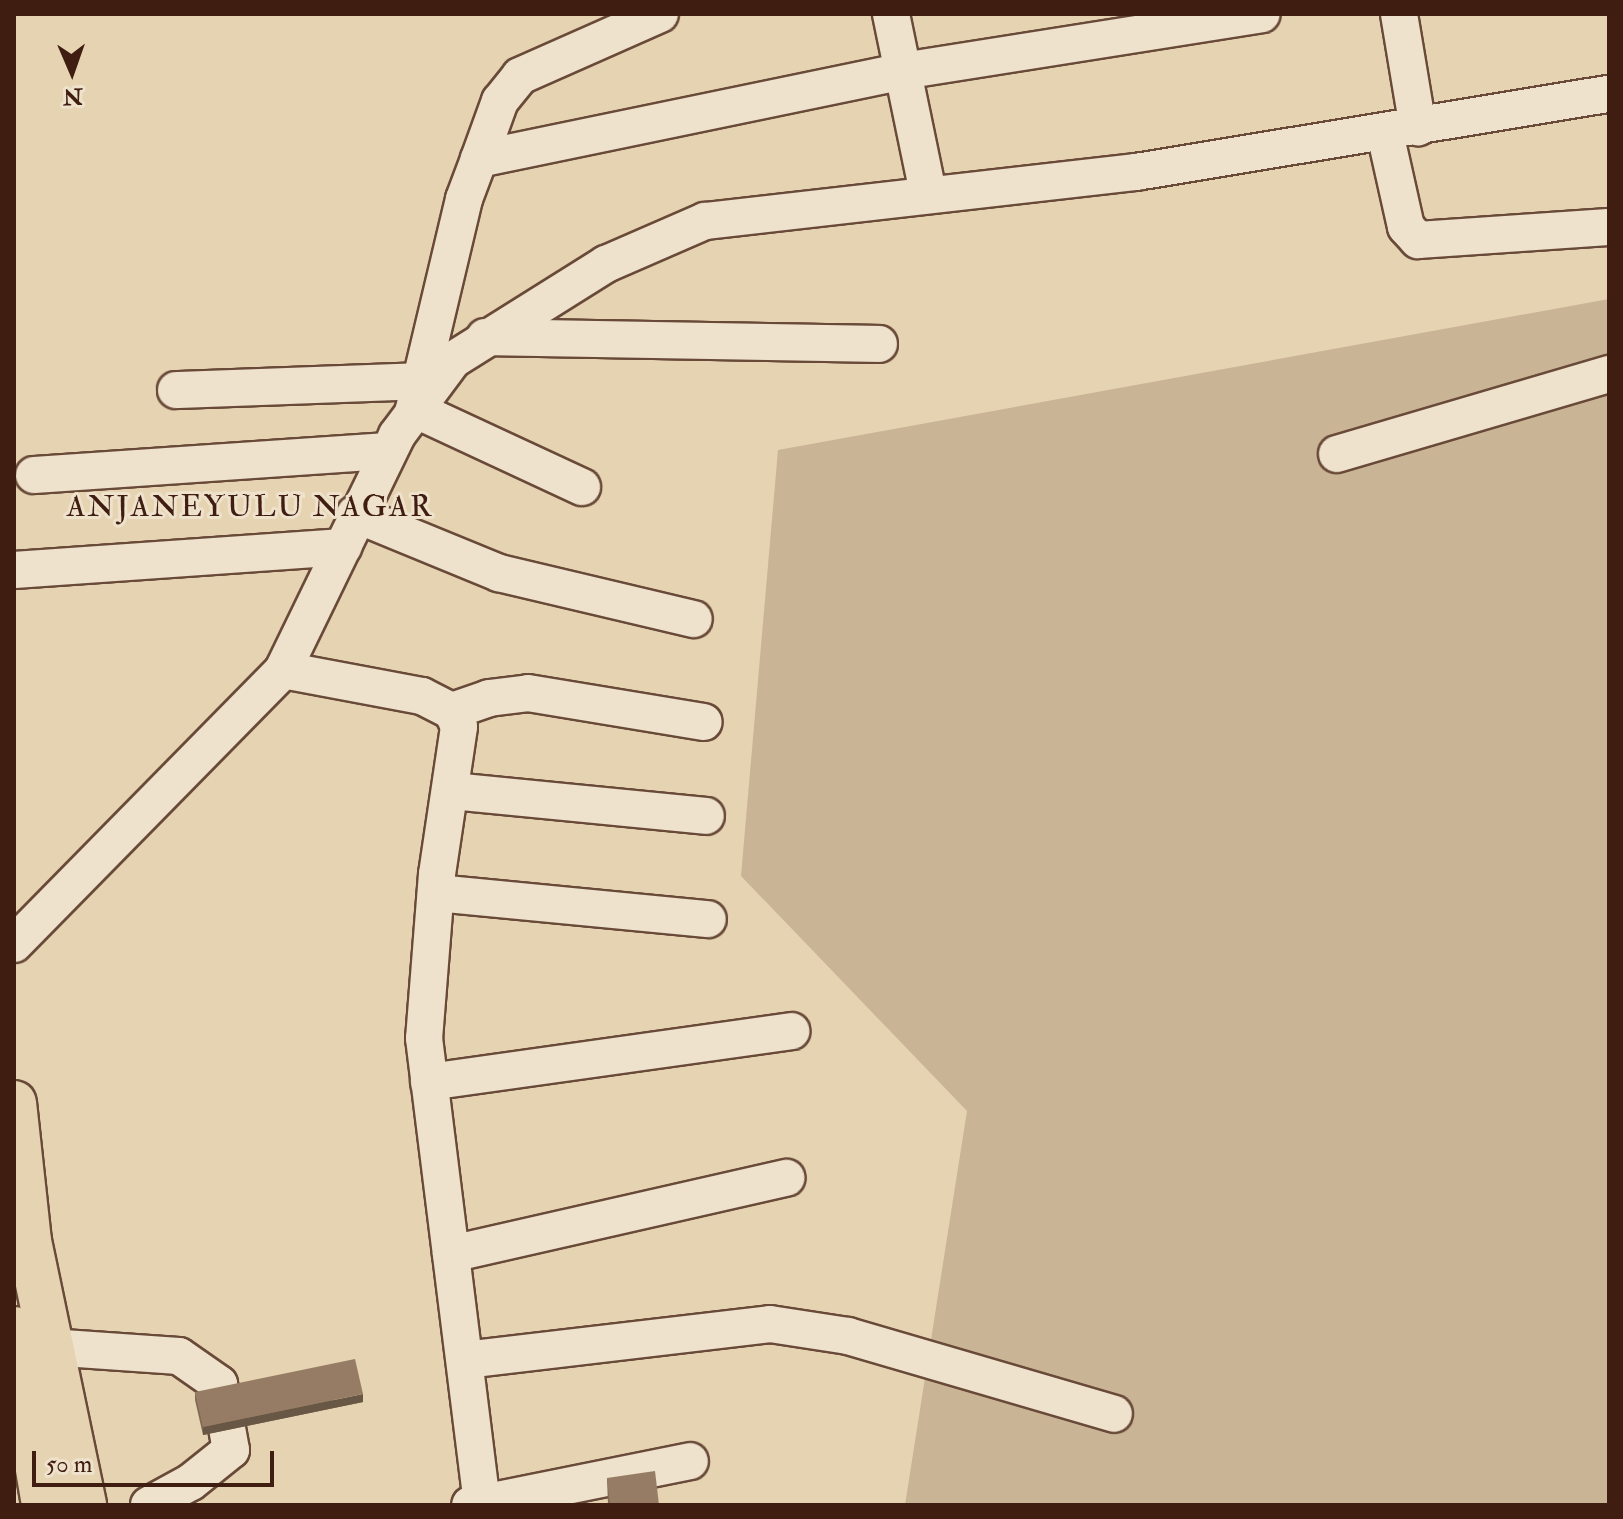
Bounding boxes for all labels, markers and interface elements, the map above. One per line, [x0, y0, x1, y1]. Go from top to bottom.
north arrow [32, 32, 112, 112]
text: N [63, 82, 83, 110]
district label: ANJANEYULU NAGAR [66, 489, 434, 525]
scale bar [36, 1435, 278, 1485]
text: 50 m [46, 1449, 92, 1480]

